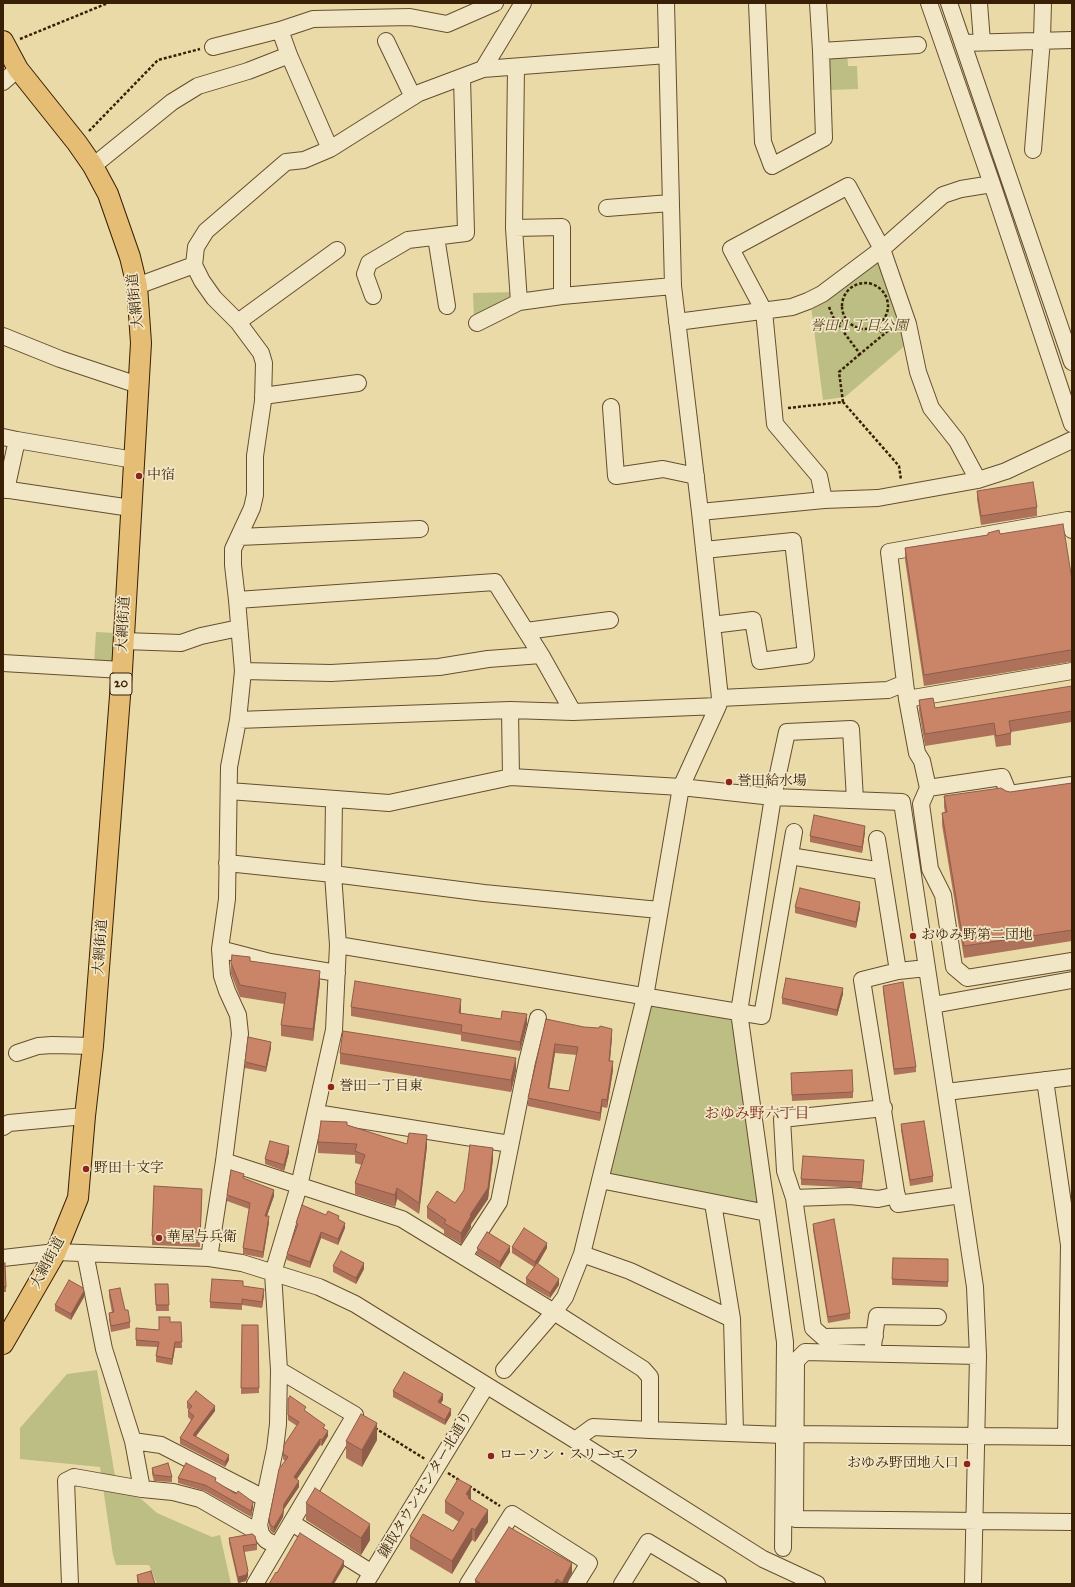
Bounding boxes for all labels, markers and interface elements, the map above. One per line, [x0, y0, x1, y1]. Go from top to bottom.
street label: 大網街道 [125, 272, 147, 330]
park label: 誉田１丁目公園 [810, 319, 908, 335]
place label: 中宿 [147, 468, 175, 484]
marker: 中宿 [134, 471, 144, 481]
street label: 大網街道 [114, 596, 134, 652]
road number: 20 [110, 673, 132, 695]
place label: 誉田給水場 [737, 774, 807, 790]
marker: 誉田給水場 [724, 777, 734, 787]
street label: 大網街道 [91, 918, 111, 976]
place label: おゆみ野第二団地 [921, 928, 1033, 944]
marker: おゆみ野第二団地 [908, 931, 918, 941]
place label: 誉田一丁目東 [339, 1079, 423, 1095]
marker: 誉田一丁目東 [326, 1082, 336, 1092]
district label: おゆみ野六丁目 [705, 1105, 809, 1123]
place label: 野田十文字 [94, 1161, 164, 1177]
marker: 野田十文字 [81, 1164, 91, 1174]
place label: 華屋与兵衛 [167, 1230, 237, 1246]
marker: 華屋与兵衛 [154, 1233, 164, 1243]
street label: 大網街道 [27, 1234, 69, 1292]
street label: 鎌取タウンセンター北通り [376, 1409, 476, 1561]
place label: ローソン・スリーエフ [499, 1448, 639, 1464]
marker: ローソン・スリーエフ [486, 1451, 496, 1461]
place label: おゆみ野団地入口 [847, 1456, 959, 1472]
marker: おゆみ野団地入口 [962, 1459, 972, 1469]

